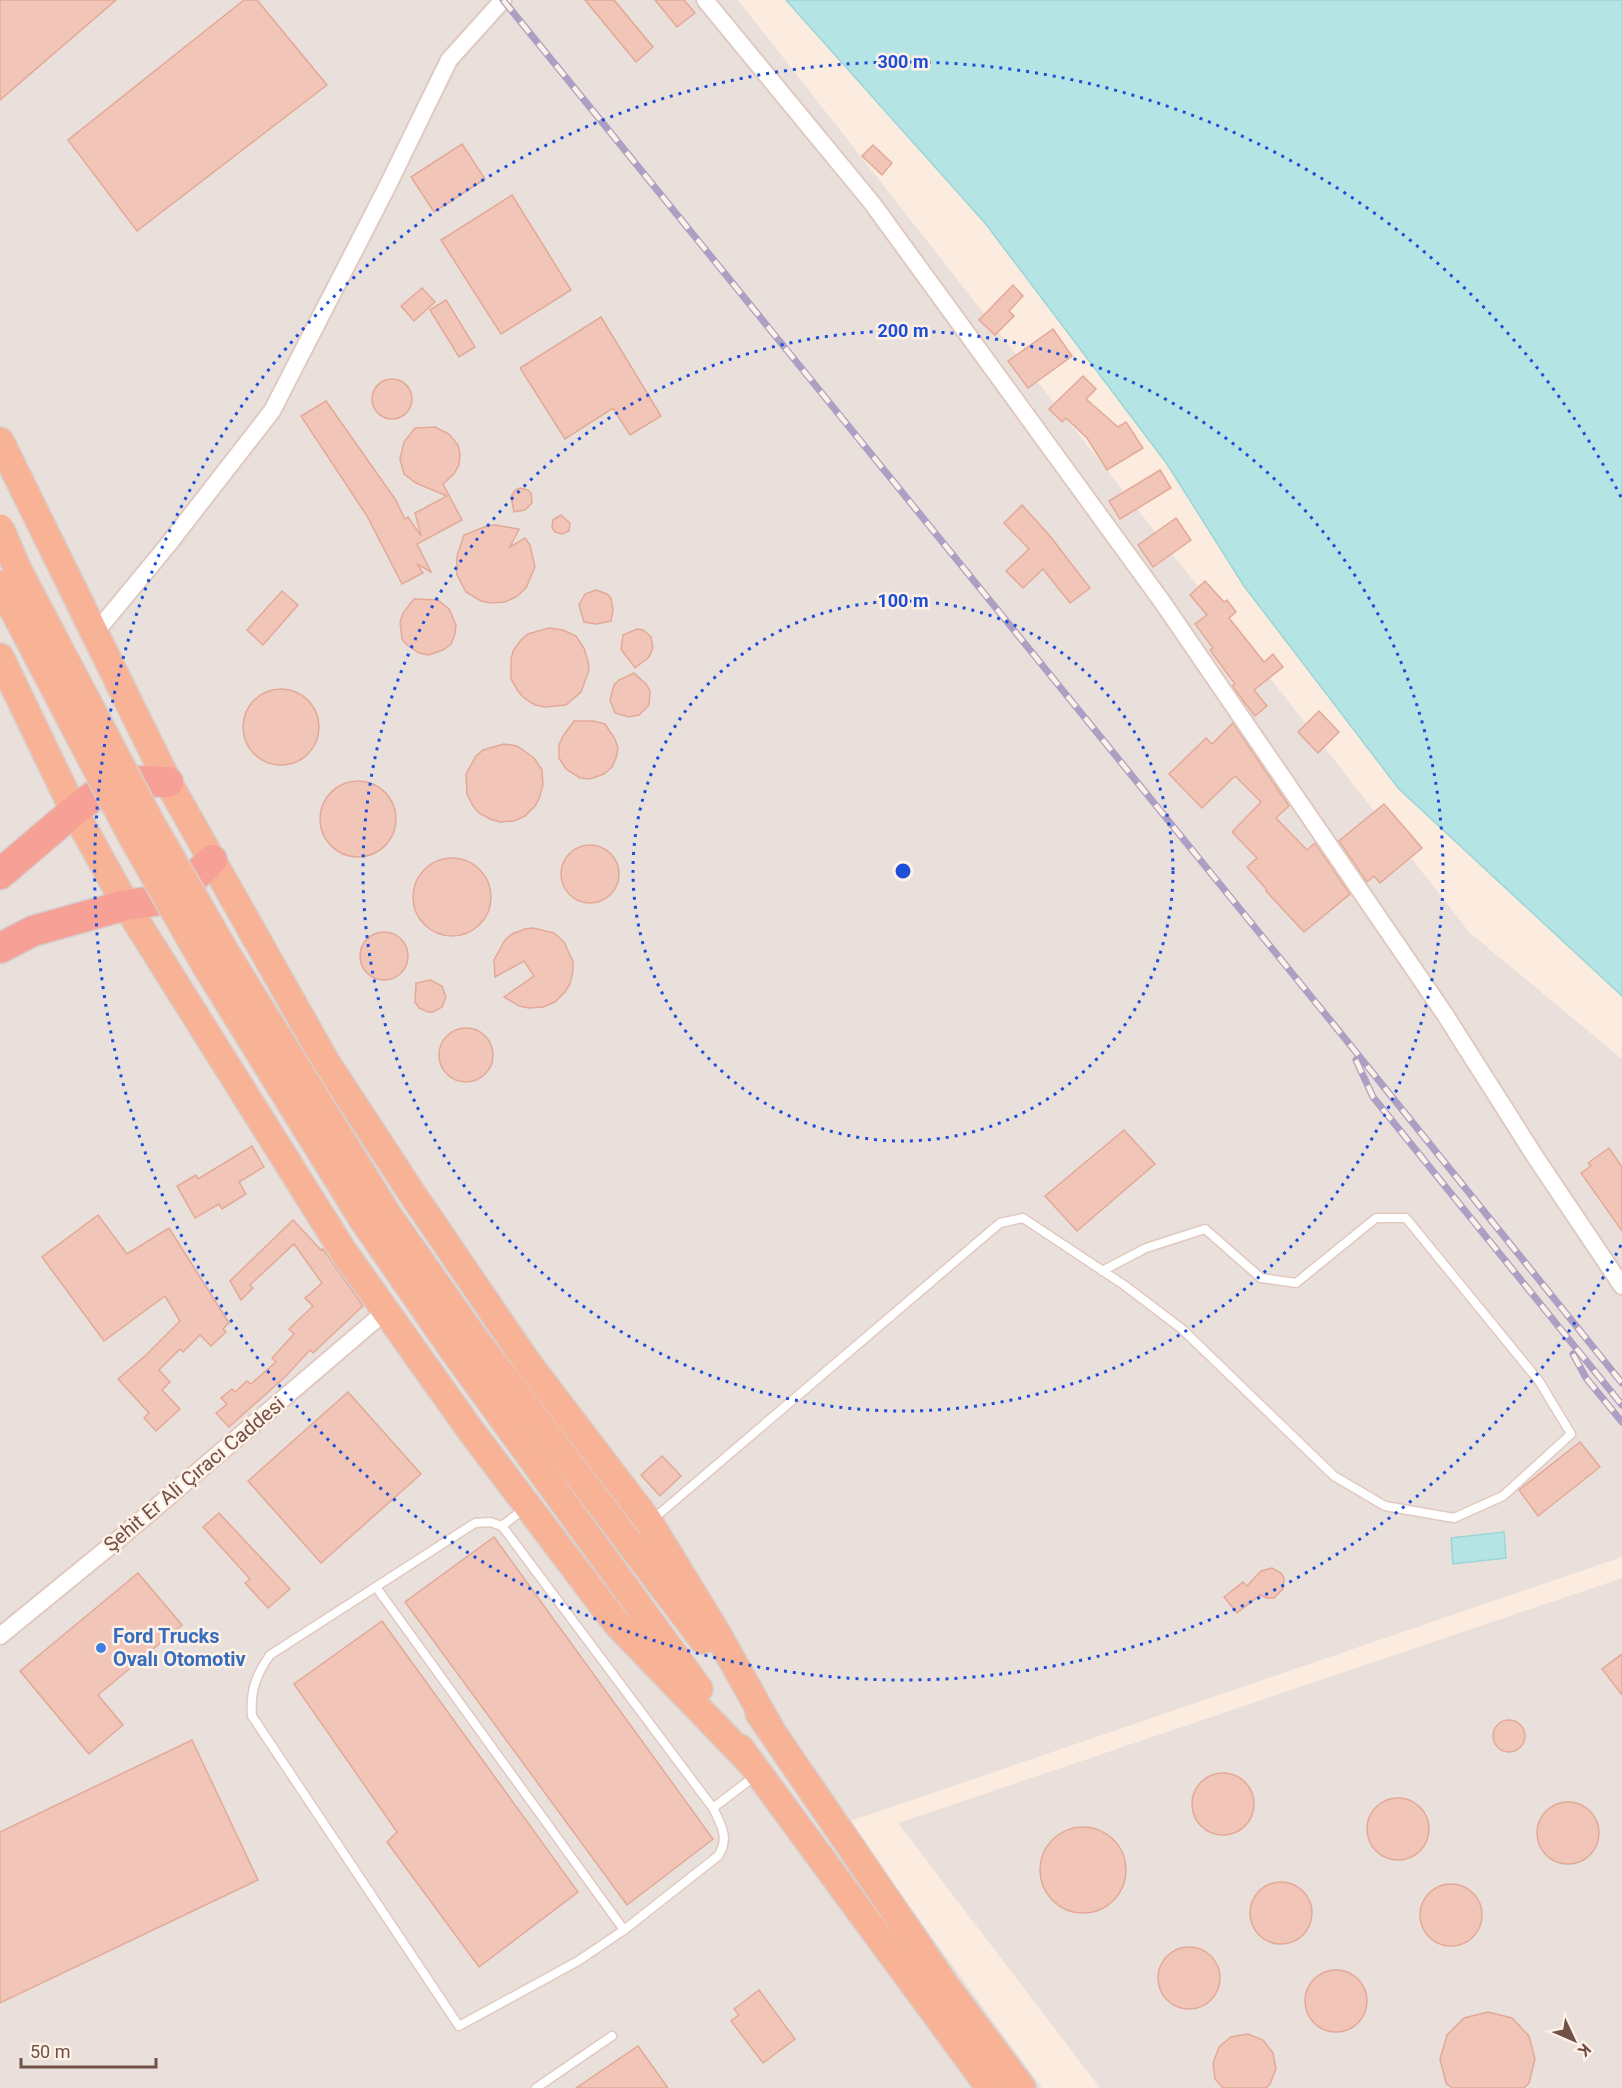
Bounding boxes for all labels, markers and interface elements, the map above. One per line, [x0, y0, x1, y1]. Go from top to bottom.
text: 300 m [877, 51, 929, 72]
text: 200 m [877, 320, 929, 341]
text: 100 m [877, 590, 929, 611]
centre of rings [893, 861, 913, 881]
street label: Şehit Er Ali Çıracı Caddesi [99, 1391, 289, 1557]
place label: Ford Trucks Ovalı Otomotiv [113, 1624, 246, 1671]
marker: Ford Trucks Ovalı Otomotiv [94, 1641, 108, 1655]
north arrow [1544, 2010, 1604, 2070]
scale bar [21, 2031, 156, 2069]
text: K [1573, 2040, 1595, 2061]
text: 50 m [30, 2041, 70, 2062]

